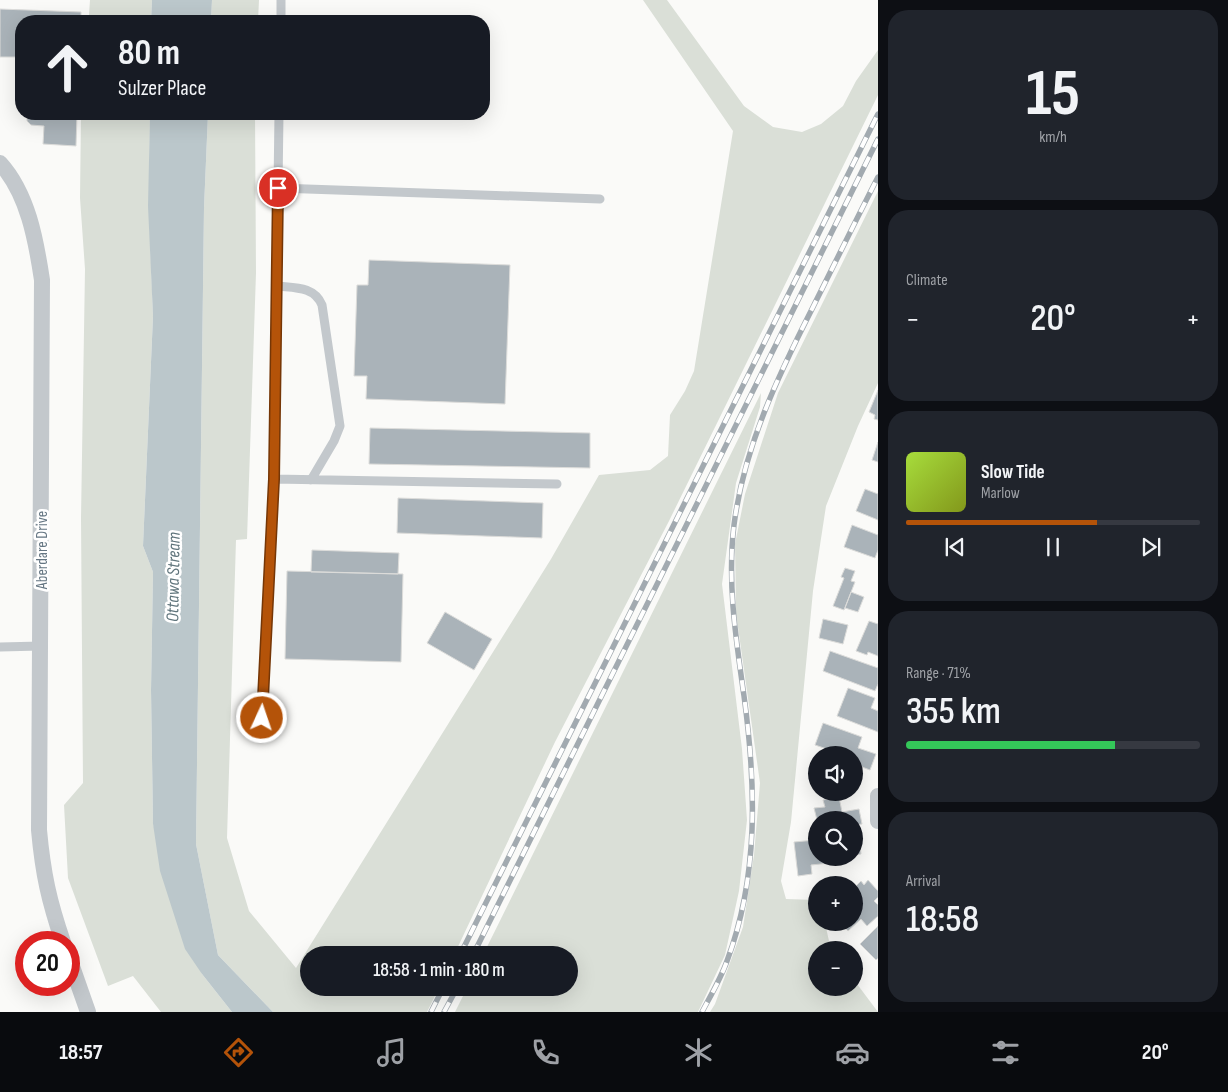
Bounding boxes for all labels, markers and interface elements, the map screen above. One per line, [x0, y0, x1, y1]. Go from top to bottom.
text: 80 m [118, 32, 180, 75]
icon: ahead [35, 35, 100, 100]
text: 15 [1026, 56, 1080, 134]
text: Sulzer Place [118, 75, 206, 102]
text: km/h [1039, 128, 1067, 147]
pin [257, 167, 299, 209]
icon: arrive [264, 174, 292, 202]
text: Climate [906, 271, 948, 290]
text: 20° [1030, 296, 1076, 341]
text: − [906, 303, 920, 336]
text: + [1186, 303, 1200, 336]
text: Slow Tide [981, 461, 1045, 484]
text: Marlow [981, 484, 1020, 503]
street label: Aberdare Drive [33, 511, 52, 590]
water label: Ottawa Stream [162, 532, 185, 622]
icon: previous [941, 533, 969, 561]
icon: pause [1039, 533, 1067, 561]
icon: next [1137, 533, 1165, 561]
text: Range · 71% [906, 664, 971, 683]
text: 355 km [906, 689, 1001, 734]
position arrow [235, 691, 287, 743]
map controls [808, 746, 863, 996]
button: sound [808, 746, 863, 801]
button: search [808, 811, 863, 866]
text: Arrival [906, 872, 940, 891]
button: + [808, 876, 863, 931]
text: 18:58 [906, 897, 979, 942]
speed limit sign: 20 [15, 931, 80, 996]
button: − [808, 941, 863, 996]
text: 18:58 · 1 min · 180 m [373, 959, 505, 982]
icon: directions [221, 1035, 256, 1070]
icon: music [374, 1035, 409, 1070]
icon: phone [528, 1035, 563, 1070]
icon: climate [681, 1035, 716, 1070]
icon: car [835, 1035, 870, 1070]
icon: filters [988, 1035, 1023, 1070]
text: 18:57 [59, 1039, 102, 1066]
text: 20° [1142, 1039, 1169, 1066]

